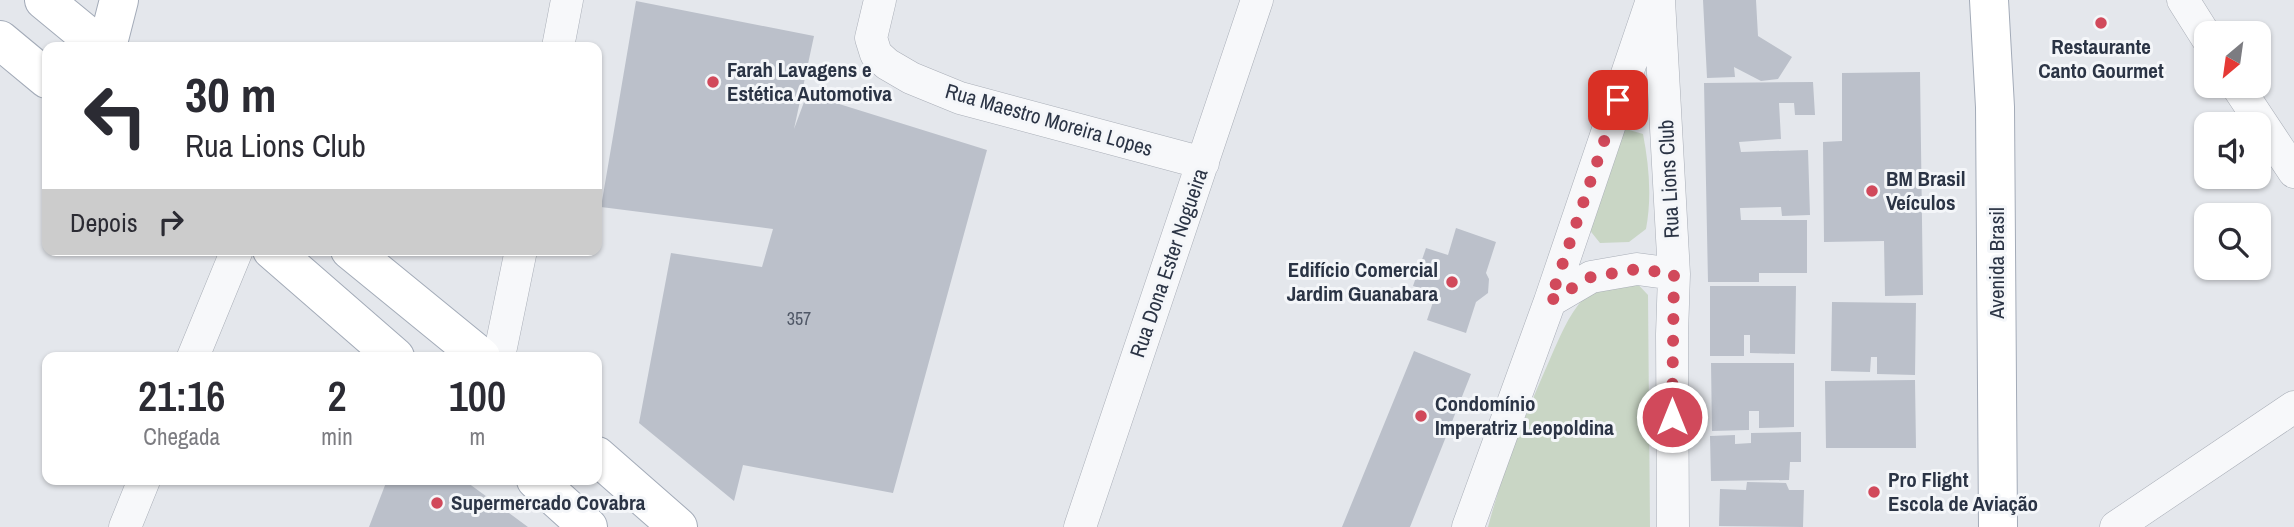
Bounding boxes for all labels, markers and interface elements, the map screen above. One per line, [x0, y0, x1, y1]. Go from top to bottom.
marker: Restaurante Canto Gourmet [2093, 15, 2109, 31]
north arrow [2194, 21, 2272, 98]
map controls [2194, 21, 2271, 280]
place label: Restaurante Canto Gourmet [2038, 32, 2164, 85]
place label: Farah Lavagens e Estética Automotiva [727, 55, 892, 108]
text: 30 m [185, 61, 277, 127]
icon: left [70, 70, 161, 161]
pin [1588, 70, 1648, 130]
marker: Farah Lavagens e Estética Automotiva [705, 74, 721, 90]
street label: Rua Maestro Moreira Lopes [942, 76, 1156, 163]
icon: arrive [1599, 81, 1637, 119]
button: sound [2194, 112, 2271, 189]
street label: Rua Lions Club [1651, 119, 1686, 239]
text: Rua Lions Club [185, 124, 366, 167]
street label: Rua Dona Ester Nogueira [1123, 164, 1215, 361]
place label: BM Brasil Veículos [1886, 164, 1965, 217]
marker: BM Brasil Veículos [1864, 183, 1880, 199]
icon: right [152, 203, 190, 241]
button: search [2194, 203, 2271, 280]
text: Depois [70, 205, 138, 240]
street label: Avenida Brasil [1982, 207, 2011, 320]
place label: Edifício Comercial Jardim Guanabara [1287, 255, 1438, 308]
marker: Edifício Comercial Jardim Guanabara [1444, 274, 1460, 290]
house number: 357 [787, 306, 811, 331]
text: 21:16 [138, 368, 225, 424]
text: 2 [327, 368, 347, 424]
text: 100 [449, 368, 506, 424]
position arrow [1635, 380, 1709, 454]
place label: Condomínio Imperatriz Leopoldina [1435, 389, 1614, 442]
marker: Condomínio Imperatriz Leopoldina [1413, 408, 1429, 424]
text: Chegada [143, 421, 220, 452]
text: min [321, 421, 353, 452]
text: m [470, 421, 485, 452]
place label: Pro Flight Escola de Aviação [1888, 465, 2038, 518]
marker: Pro Flight Escola de Aviação [1866, 484, 1882, 500]
place label: Supermercado Covabra [451, 488, 646, 517]
marker: Supermercado Covabra [429, 495, 445, 511]

